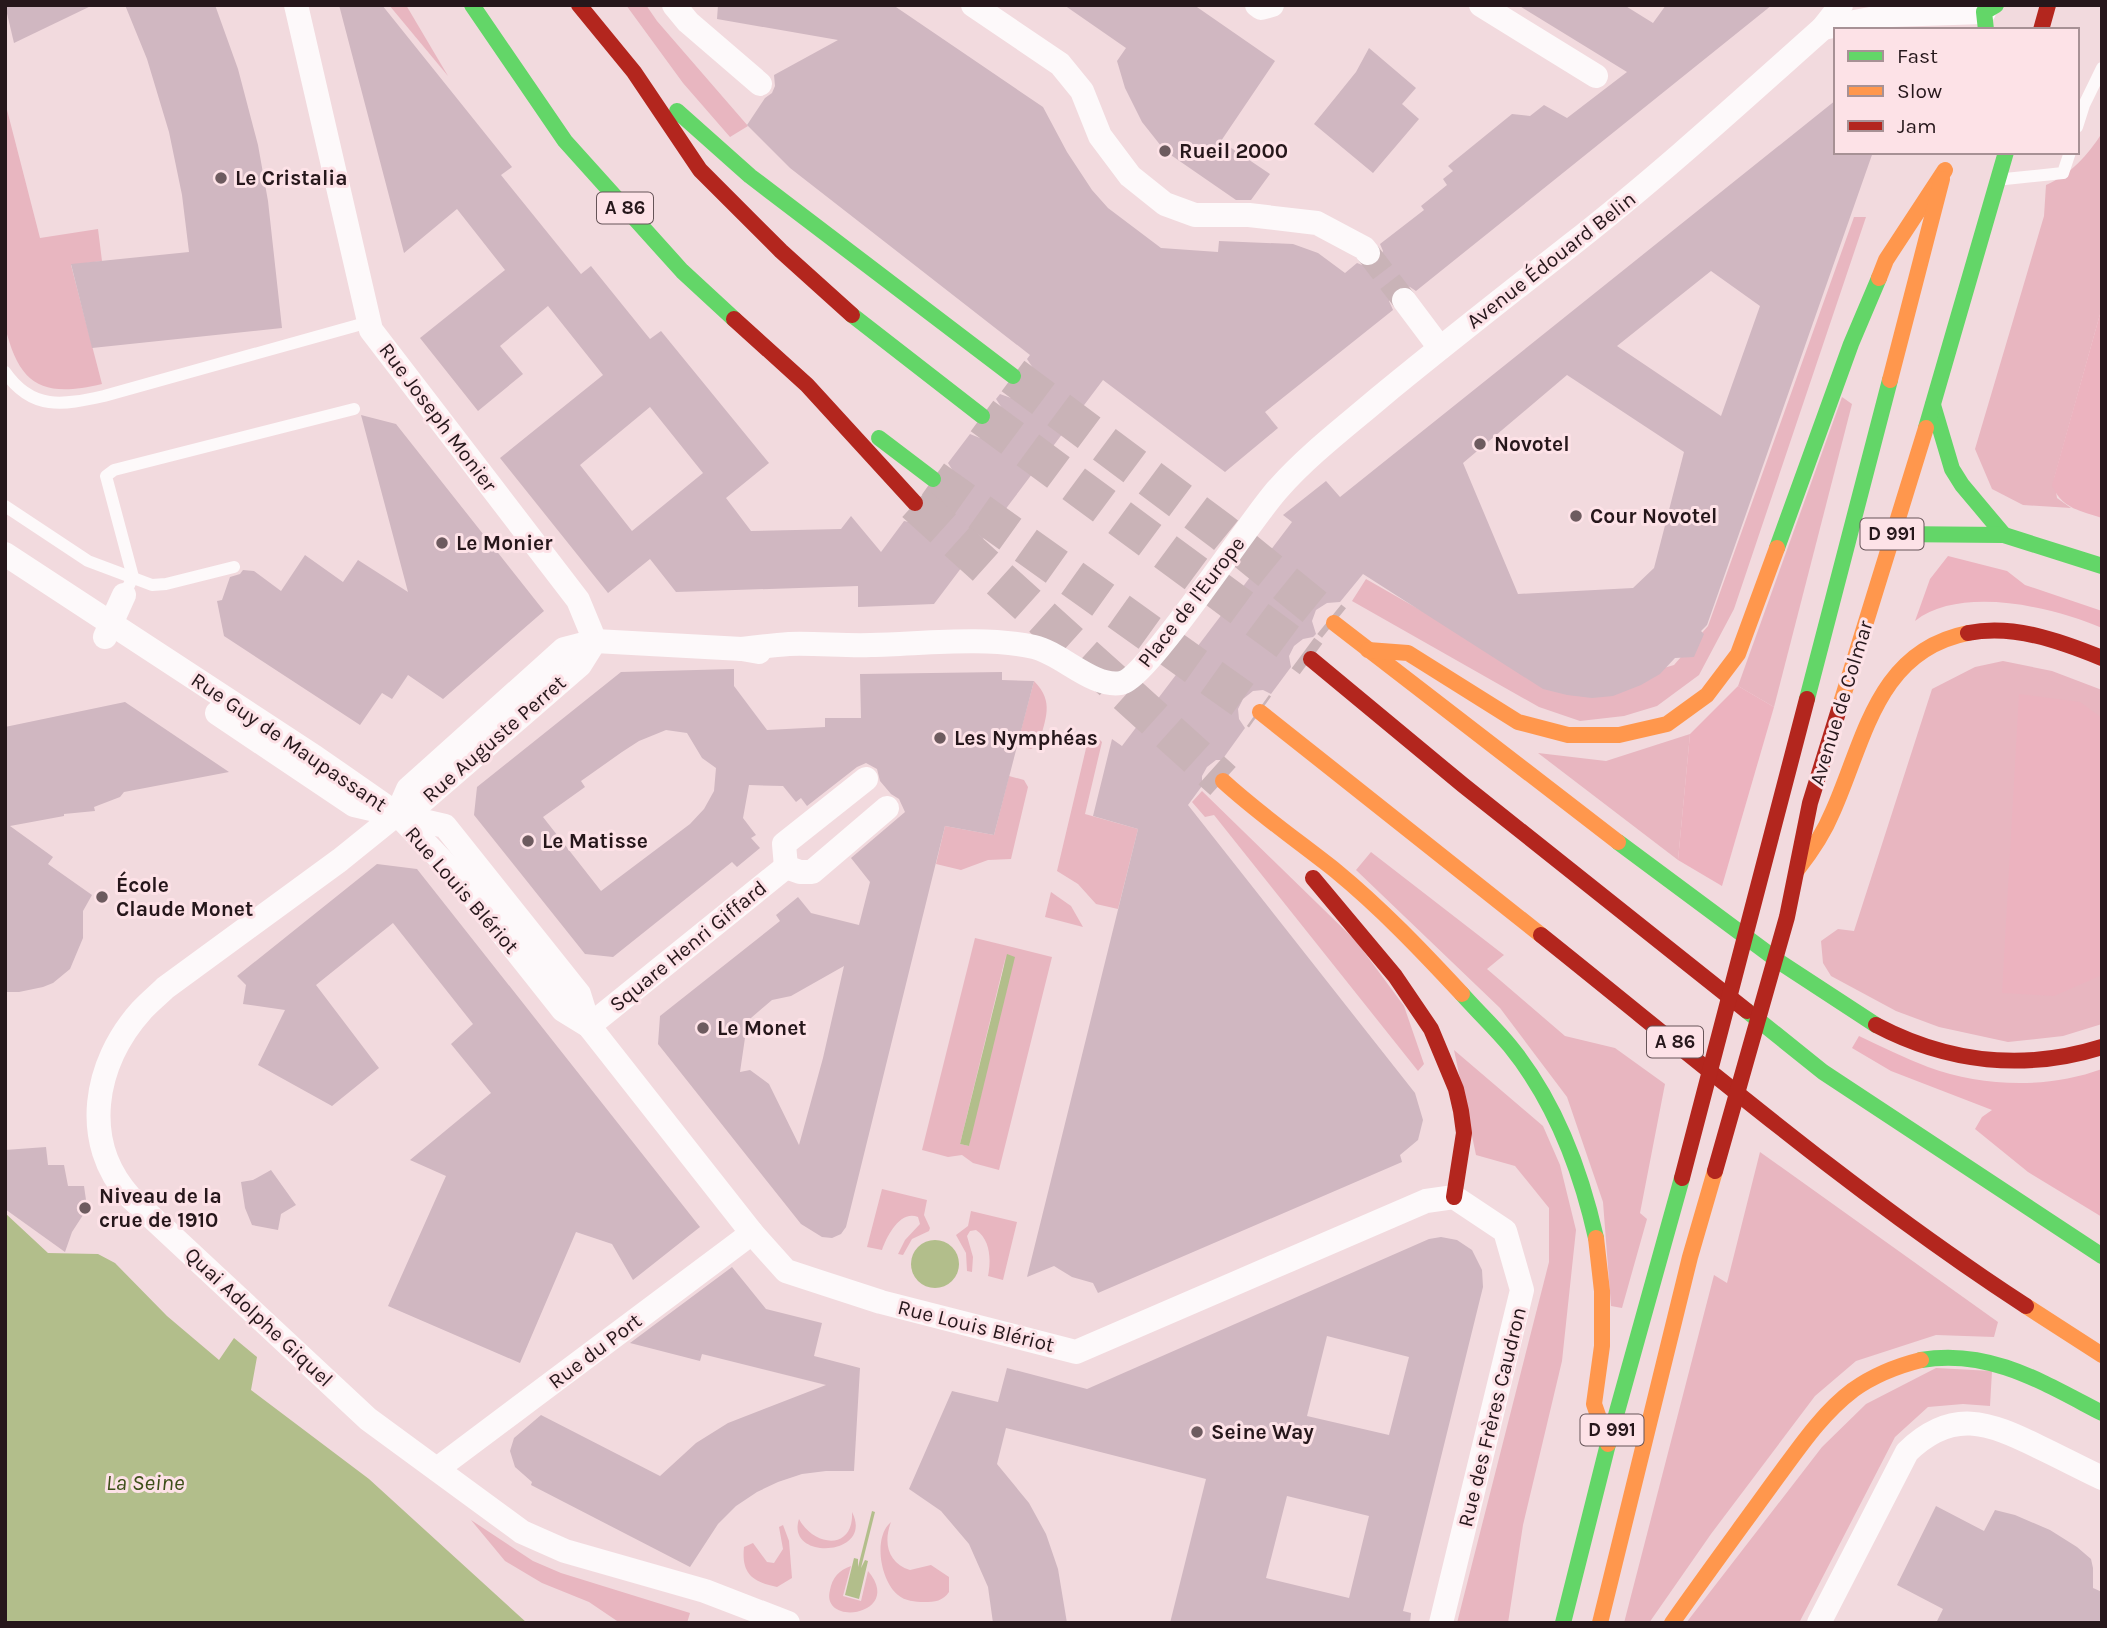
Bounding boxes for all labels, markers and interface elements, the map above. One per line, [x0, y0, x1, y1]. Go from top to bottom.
legend [1834, 28, 2079, 154]
text: Fast [1897, 44, 1938, 68]
text: Slow [1897, 79, 1942, 103]
text: Jam [1897, 114, 1937, 138]
place label: Rueil 2000 [1179, 139, 1288, 163]
marker: Rueil 2000 [1157, 143, 1173, 159]
place label: Le Cristalia [235, 166, 347, 190]
marker: Le Cristalia [213, 170, 229, 186]
street label: Avenue Édouard Belin [1462, 187, 1640, 333]
road number: A 86 [597, 192, 653, 224]
street label: Rue Joseph Monier [374, 338, 502, 496]
place label: Novotel [1494, 432, 1570, 456]
marker: Novotel [1472, 436, 1488, 452]
place label: Cour Novotel [1590, 504, 1717, 528]
marker: Cour Novotel [1568, 508, 1584, 524]
road number: D 991 [1860, 519, 1924, 550]
place label: Le Monier [456, 531, 553, 555]
street label: Place de l'Europe [1133, 532, 1249, 672]
marker: Le Monier [434, 535, 450, 551]
street label: Avenue de Colmar [1804, 617, 1878, 788]
street label: Rue Guy de Maupassant [187, 668, 391, 816]
street label: Rue Auguste Perret [418, 670, 571, 808]
place label: Les Nymphéas [954, 726, 1098, 750]
marker: Les Nymphéas [932, 730, 948, 746]
street label: Rue Louis Blériot [400, 822, 524, 959]
place label: Le Matisse [542, 829, 648, 853]
marker: Le Matisse [520, 833, 536, 849]
place label: École Claude Monet [116, 871, 253, 921]
street label: Square Henri Giffard [605, 875, 771, 1017]
marker: École Claude Monet [94, 889, 110, 905]
place label: Le Monet [717, 1016, 807, 1040]
marker: Le Monet [695, 1020, 711, 1036]
road number: A 86 [1647, 1026, 1703, 1058]
place label: Niveau de la crue de 1910 [99, 1184, 222, 1232]
marker: Niveau de la crue de 1910 [77, 1200, 93, 1216]
street label: Quai Adolphe Giquel [180, 1242, 338, 1392]
street label: Rue Louis Blériot [895, 1295, 1057, 1357]
street label: Rue des Frères Caudron [1453, 1305, 1531, 1529]
street label: Rue du Port [544, 1308, 646, 1394]
road number: D 991 [1580, 1414, 1644, 1446]
place label: Seine Way [1211, 1420, 1314, 1444]
marker: Seine Way [1189, 1424, 1205, 1440]
water label: La Seine [106, 1469, 185, 1496]

